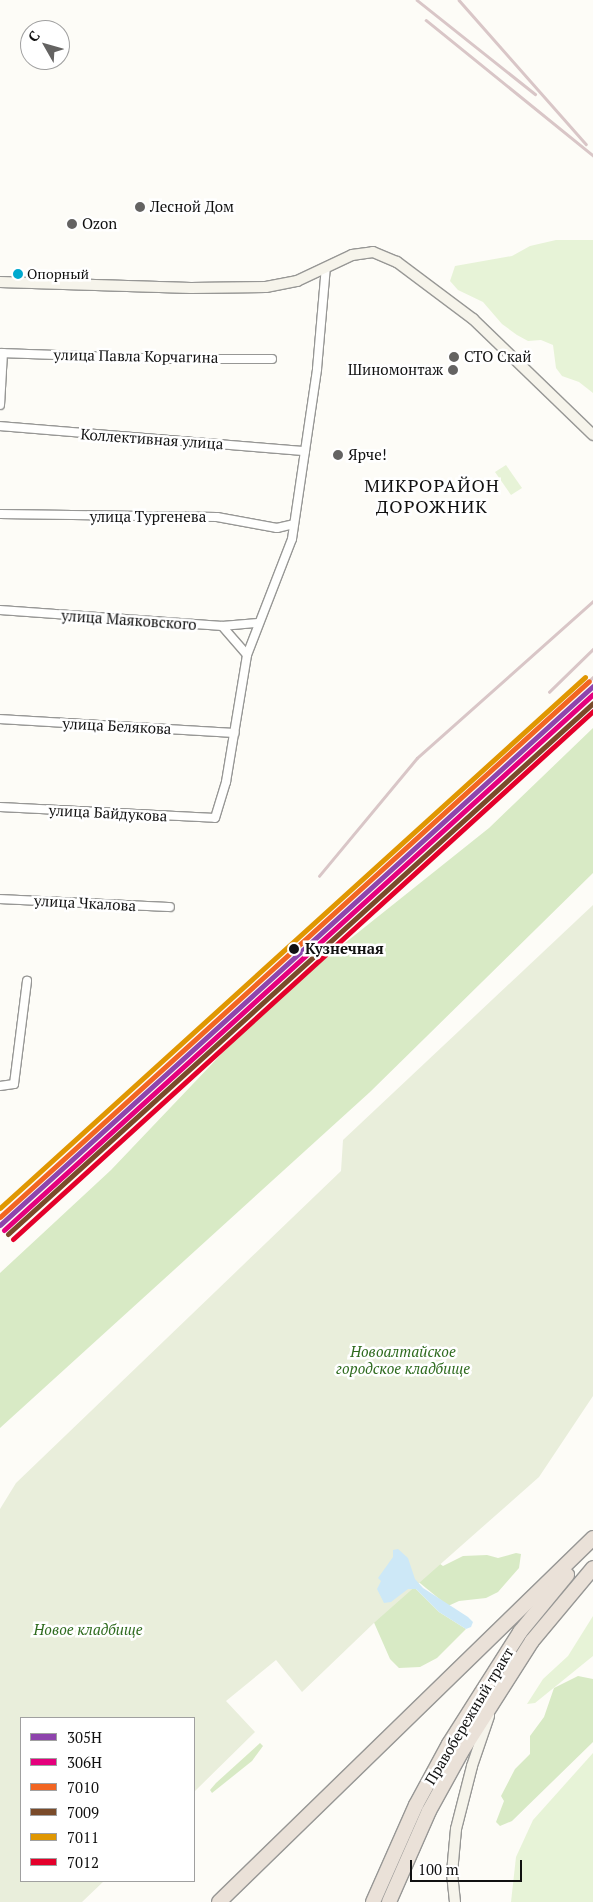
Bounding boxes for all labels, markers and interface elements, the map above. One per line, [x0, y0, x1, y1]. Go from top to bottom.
north arrow [20, 20, 70, 70]
text: С [23, 27, 44, 46]
place label: Лесной Дом [150, 198, 234, 216]
marker: Лесной Дом [134, 201, 146, 213]
place label: Ozon [82, 215, 117, 233]
marker: Ozon [66, 218, 78, 230]
place label: Опорный [27, 266, 89, 282]
marker: Опорный [13, 269, 23, 279]
street label: улица Павла Корчагина [54, 346, 218, 366]
place label: СТО Скай [464, 348, 531, 366]
marker: СТО Скай [448, 351, 460, 363]
place label: Шиномонтаж [348, 361, 443, 379]
marker: Шиномонтаж [447, 364, 459, 376]
street label: Коллективная улица [80, 425, 224, 453]
place label: Ярче! [348, 446, 387, 464]
marker: Ярче! [332, 449, 344, 461]
district label: МИКРОРАЙОН ДОРОЖНИК [363, 475, 501, 518]
street label: улица Тургенева [90, 508, 206, 526]
street label: улица Маяковского [61, 606, 197, 634]
street label: улица Белякова [62, 714, 172, 738]
street label: улица Байдукова [48, 801, 168, 825]
street label: улица Чкалова [34, 891, 136, 915]
place label: Кузнечная [305, 940, 384, 958]
marker: Кузнечная [287, 942, 301, 956]
park label: Новоалтайское городское кладбище [336, 1342, 470, 1377]
park label: Новое кладбище [33, 1621, 143, 1639]
street label: Правобережный тракт [421, 1644, 517, 1788]
legend [20, 1717, 195, 1882]
text: 305Н [67, 1727, 102, 1747]
text: 306Н [67, 1752, 102, 1772]
text: 7010 [67, 1777, 99, 1797]
text: 7009 [67, 1802, 99, 1822]
text: 7011 [67, 1827, 99, 1847]
scale bar [413, 1850, 526, 1882]
text: 7012 [67, 1852, 99, 1872]
text: 100 m [418, 1859, 459, 1879]

